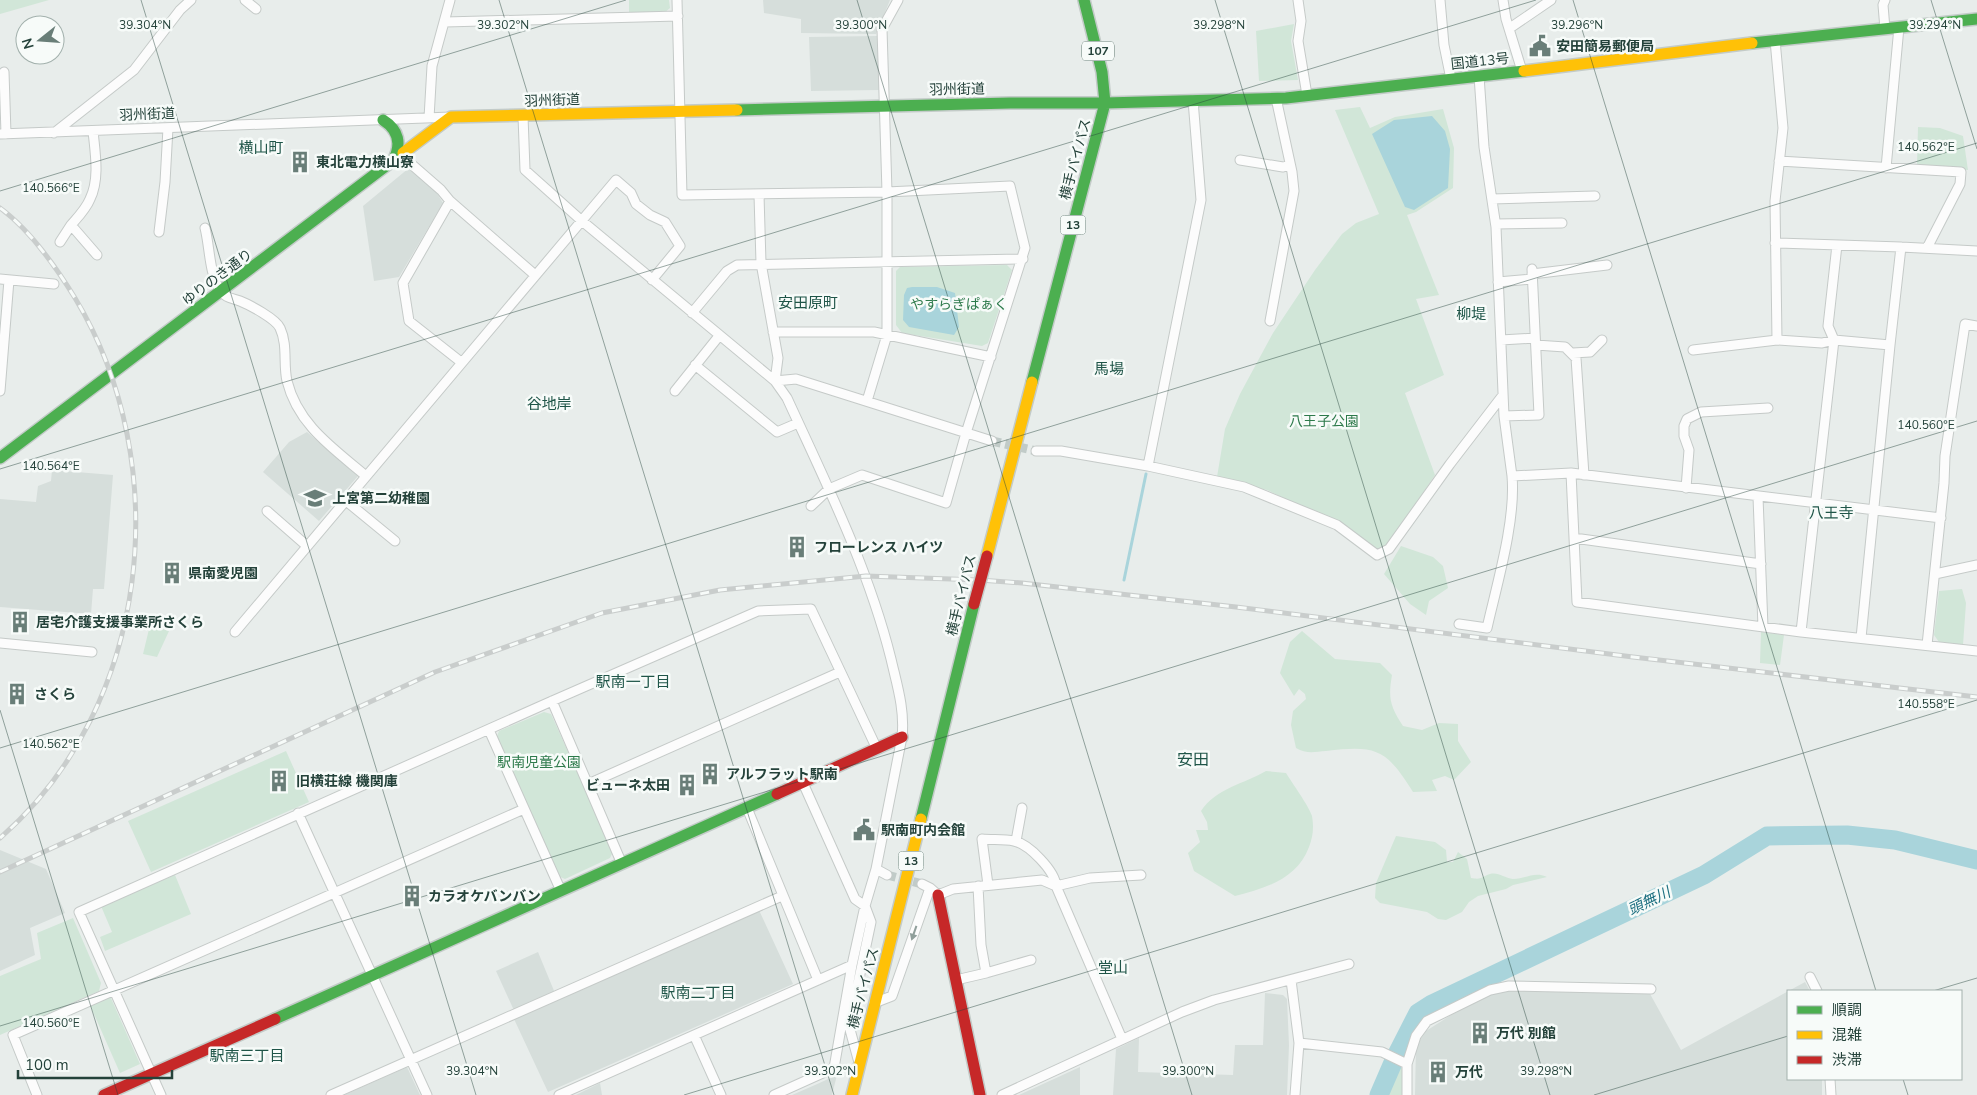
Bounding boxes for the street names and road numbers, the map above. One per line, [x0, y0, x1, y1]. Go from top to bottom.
road number: 107 [1082, 41, 1114, 60]
street label: 国道13号 [1450, 49, 1510, 74]
street label: 羽州街道 [929, 80, 985, 99]
street label: 羽州街道 [524, 90, 580, 111]
street label: 羽州街道 [119, 104, 175, 125]
street label: 横手バイパス [1055, 116, 1095, 202]
road number: 13 [1060, 216, 1086, 234]
street label: ゆりのき通り [178, 245, 256, 310]
street label: 横手バイパス [942, 552, 981, 638]
road number: 13 [898, 851, 924, 870]
street label: 横手バイパス [843, 945, 883, 1031]

